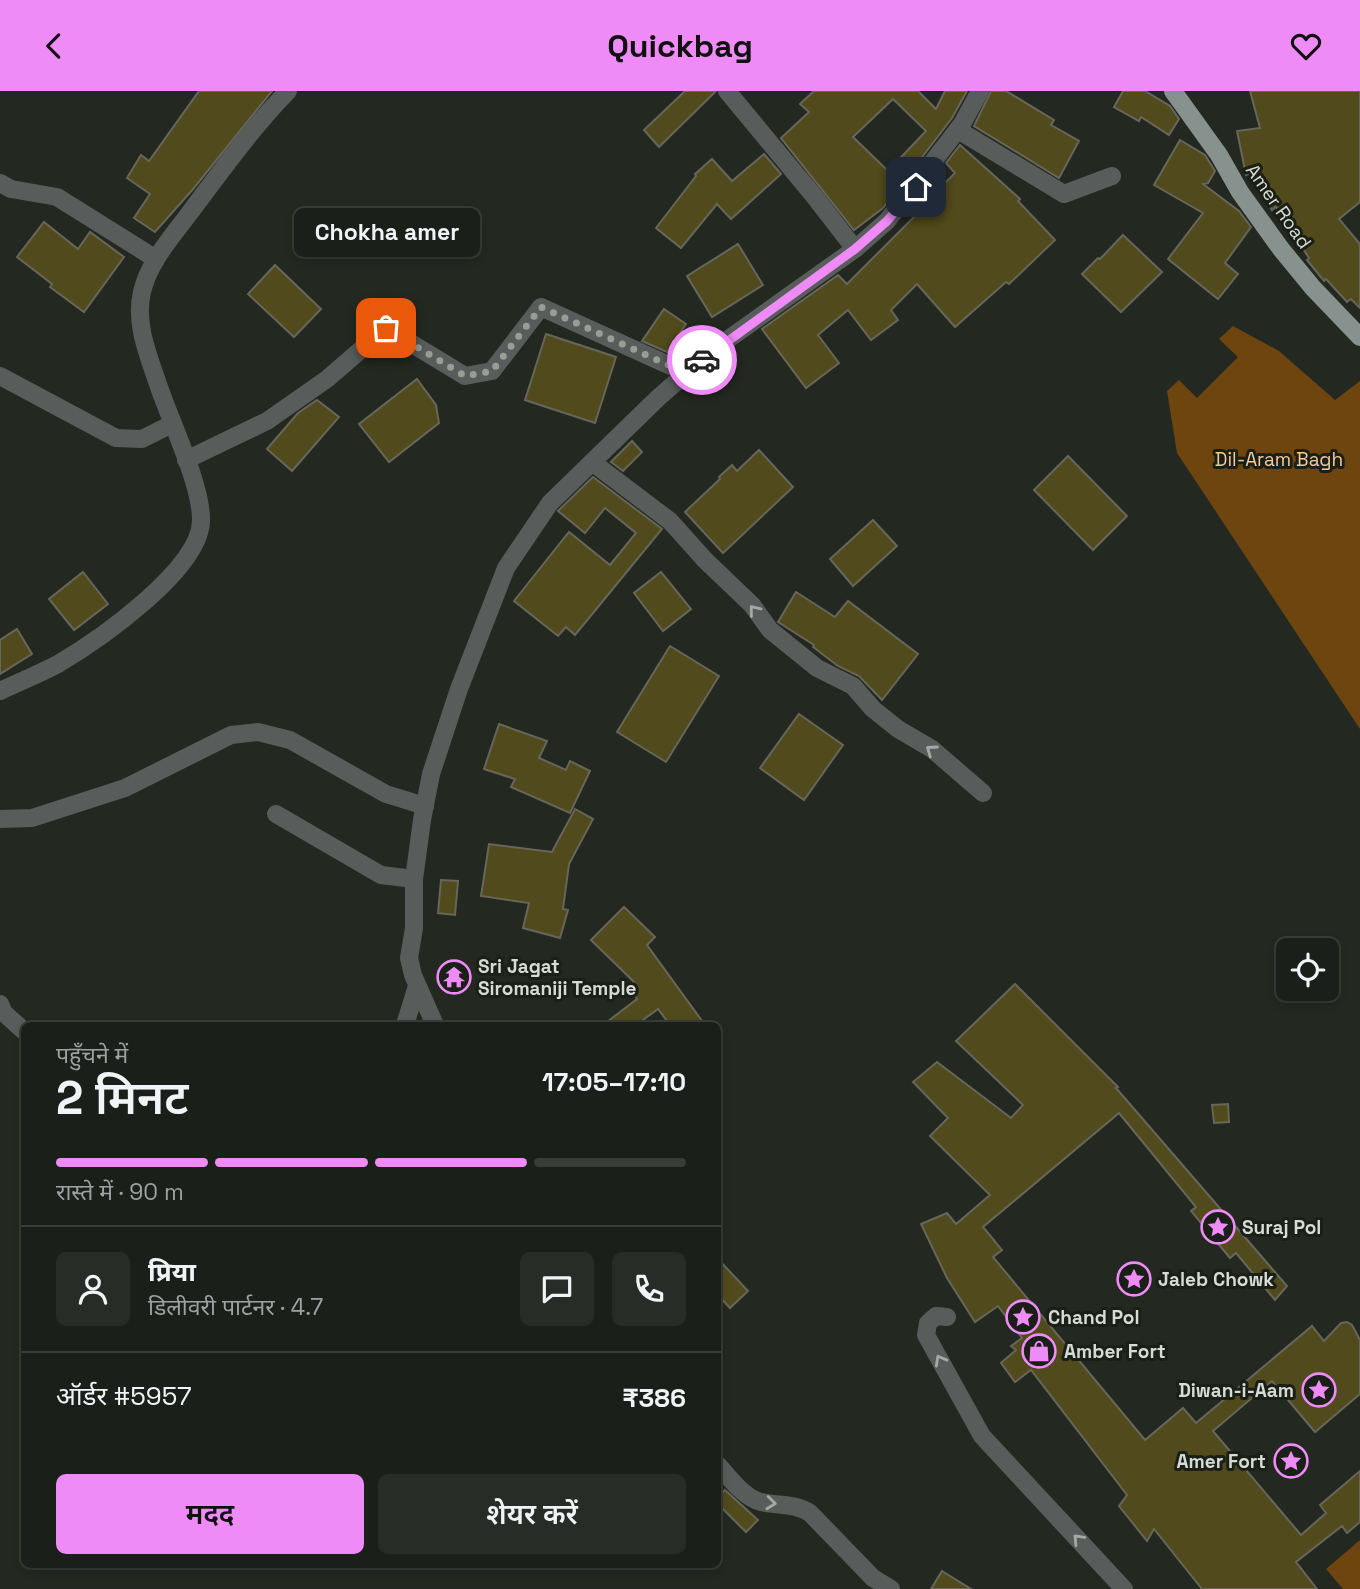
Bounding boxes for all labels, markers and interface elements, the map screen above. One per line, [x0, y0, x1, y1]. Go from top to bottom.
text: Quickbag [607, 26, 753, 66]
icon: back [35, 27, 73, 65]
icon: heart [1287, 27, 1325, 65]
pin [886, 157, 946, 217]
street label: Amer Road [1240, 159, 1317, 254]
icon: home [897, 168, 935, 206]
callout: Chokha amer [293, 209, 479, 258]
text: Chokha amer [315, 217, 459, 247]
pin [356, 298, 416, 358]
icon: bag [367, 309, 405, 347]
courier [667, 325, 737, 395]
icon: car [683, 341, 721, 379]
park label: Dil-Aram Bagh [1215, 447, 1343, 472]
one-way arrow [750, 606, 763, 618]
one-way arrow [926, 746, 938, 758]
map controls [1276, 938, 1339, 1001]
button: locate [1276, 938, 1339, 1001]
place label: Sri Jagat Siromaniji Temple [478, 954, 636, 1001]
temple icon: Sri Jagat Siromaniji Temple [435, 958, 473, 996]
text: पहुँचने में [56, 1040, 128, 1070]
text: 17:05–17:10 [542, 1065, 686, 1099]
text: 2 मिनट [56, 1069, 188, 1127]
text: रास्ते में · 90 m [56, 1177, 184, 1207]
place icon: Suraj Pol [1199, 1208, 1237, 1246]
place label: Suraj Pol [1242, 1215, 1321, 1240]
button: person [56, 1252, 130, 1326]
button: chat [520, 1252, 594, 1326]
button: phone [612, 1252, 686, 1326]
text: प्रिया [148, 1255, 196, 1289]
place icon: Jaleb Chowk [1115, 1260, 1153, 1298]
place label: Jaleb Chowk [1158, 1267, 1274, 1292]
text: डिलीवरी पार्टनर · 4.7 [148, 1292, 323, 1322]
place icon: Chand Pol [1004, 1298, 1042, 1336]
place label: Chand Pol [1048, 1305, 1140, 1330]
shop icon: Amber Fort [1020, 1332, 1058, 1370]
place label: Amber Fort [1064, 1339, 1166, 1364]
one-way arrow [935, 1355, 948, 1367]
place icon: Diwan-i-Aam [1300, 1371, 1338, 1409]
place label: Diwan-i-Aam [1178, 1378, 1294, 1403]
text: ऑर्डर #5957 [56, 1379, 192, 1413]
text: ₹386 [622, 1381, 686, 1415]
place icon: Amer Fort [1272, 1442, 1310, 1480]
place label: Amer Fort [1177, 1449, 1266, 1474]
button: मदद [56, 1474, 364, 1554]
button: शेयर करें [378, 1474, 686, 1554]
one-way arrow [766, 1495, 777, 1510]
one-way arrow [1073, 1534, 1086, 1547]

